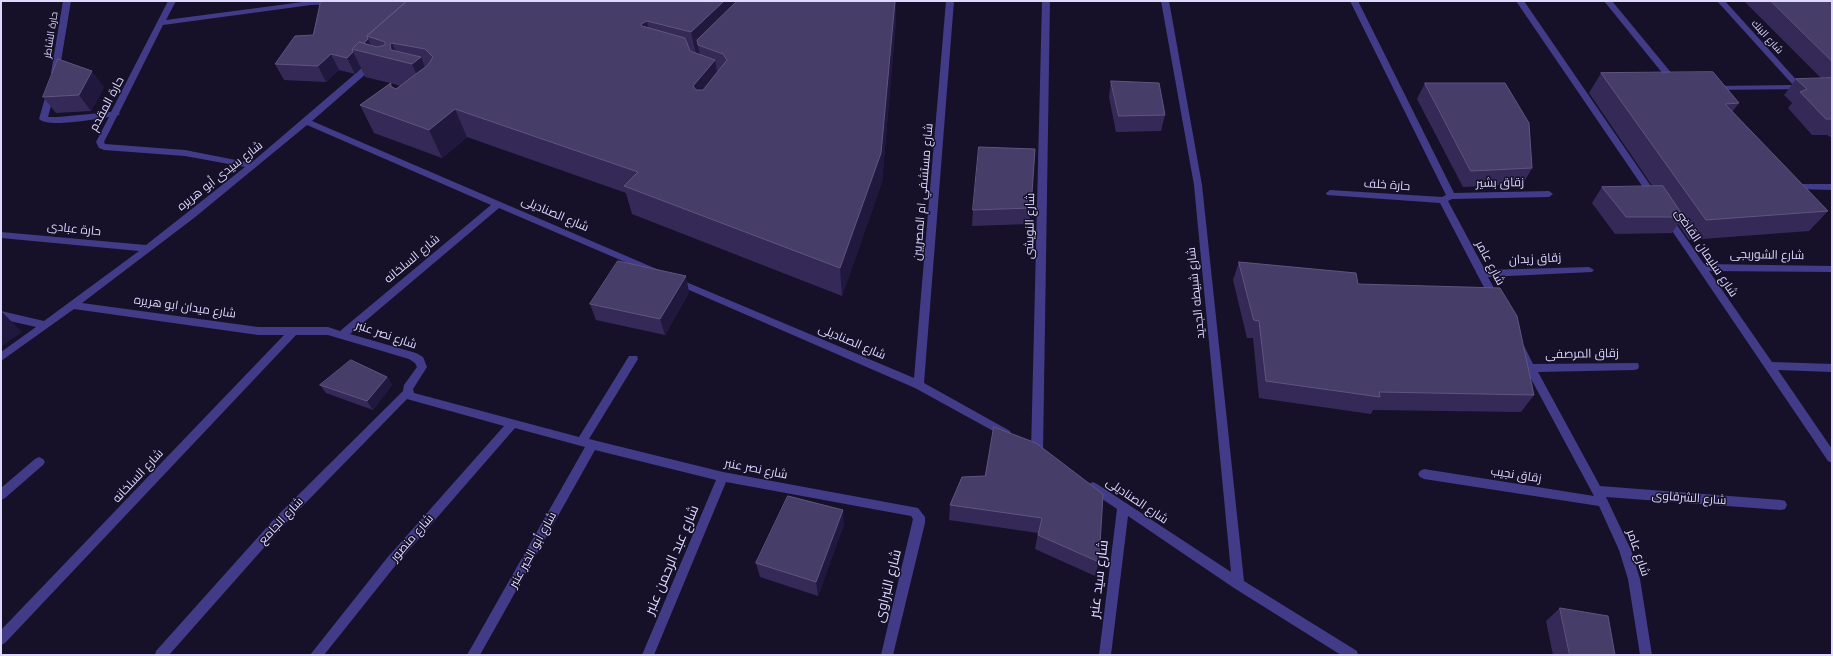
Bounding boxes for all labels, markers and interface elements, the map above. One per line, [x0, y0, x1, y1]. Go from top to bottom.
street label: حارة الشاطر [41, 11, 61, 59]
street label: شارع البنك [1749, 18, 1785, 56]
street label: حارة المقدم [87, 74, 127, 134]
street label: شارع مستشفي ام المصريين [910, 123, 936, 261]
street label: شارع سيدى أبو هريره [174, 138, 266, 214]
street label: زقاق بشير [1476, 175, 1524, 191]
street label: حارة خلف [1363, 176, 1411, 194]
street label: شارع الصناديلى [519, 193, 591, 235]
street label: شارع النويشى [1022, 193, 1038, 259]
street label: شارع سليمان القاضى [1671, 206, 1741, 300]
street label: حارة عبادى [46, 219, 102, 239]
street label: شارع السلخانه [381, 232, 443, 286]
street label: شارع عامر [1472, 238, 1508, 288]
street label: شارع شبيطه الجديد [1184, 246, 1208, 340]
street label: شارع الشوربجى [1730, 247, 1804, 263]
street label: زقاق زيدان [1508, 250, 1562, 268]
street label: شارع ميدان ابو هريره [133, 293, 237, 321]
street label: شارع نصر عنبر [353, 318, 419, 352]
street label: شارع الصناديلى [816, 321, 888, 363]
street label: زقاق المرصفى [1545, 346, 1619, 362]
street label: شارع السلخانه [110, 446, 166, 506]
street label: شارع نصر عنبر [723, 456, 789, 482]
street label: زقاق نجيب [1490, 464, 1542, 486]
street label: شارع الصناديلى [1103, 475, 1171, 527]
street label: شارع الشرقاوى [1651, 488, 1727, 508]
street label: شارع الجامع [256, 495, 306, 547]
street label: شارع عبد الرحمن عنبر [641, 503, 703, 617]
street label: شارع أبو الخير عنبر [506, 509, 560, 591]
street label: شارع منصور [388, 511, 436, 565]
street label: شارع عامر [1623, 528, 1653, 578]
street label: شارع سيد عنبر [1086, 539, 1112, 619]
street label: شارع النبراوى [871, 548, 905, 624]

